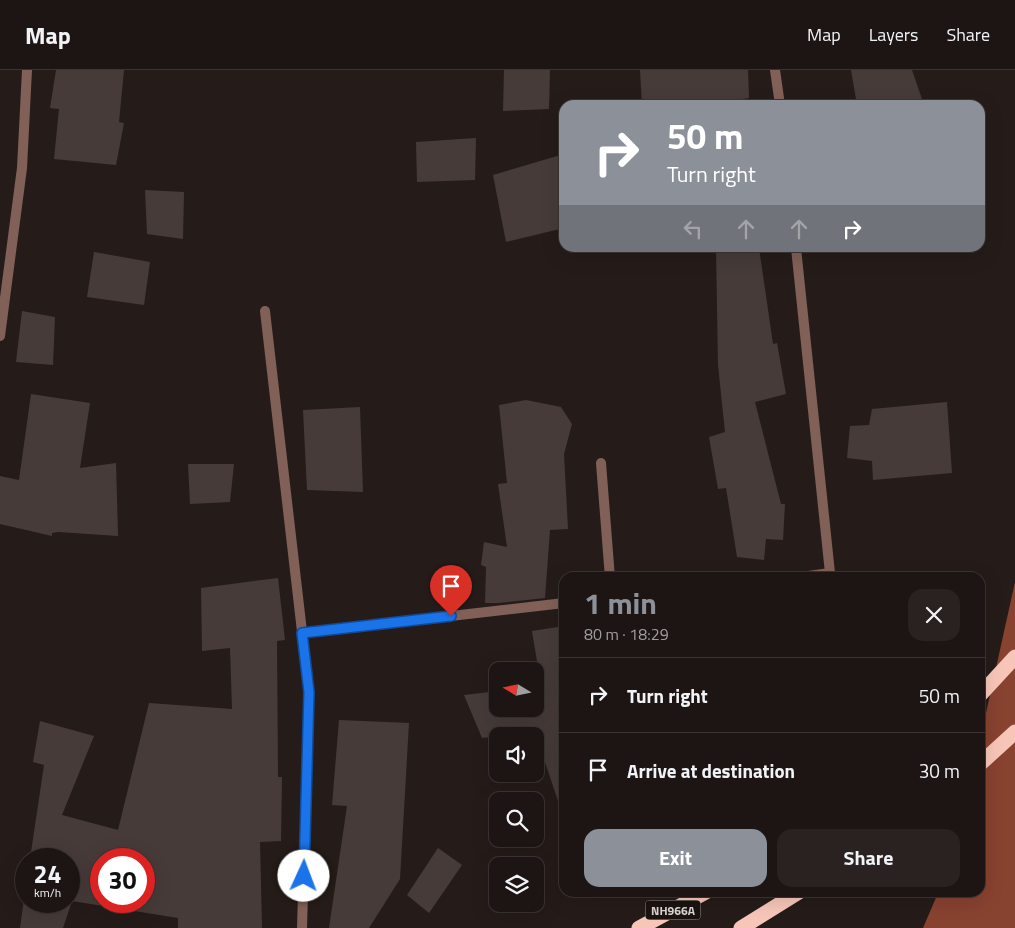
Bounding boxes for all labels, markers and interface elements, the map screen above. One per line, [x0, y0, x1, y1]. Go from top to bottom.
text: Map [25, 17, 71, 53]
text: Map [807, 21, 841, 48]
text: Layers [869, 21, 918, 48]
text: Share [946, 21, 990, 48]
text: 50 m [667, 109, 743, 163]
icon: right [584, 120, 649, 185]
text: Turn right [667, 157, 756, 191]
icon: left [679, 215, 707, 243]
icon: ahead [732, 215, 760, 243]
icon: ahead [785, 215, 813, 243]
icon: right [838, 215, 866, 243]
pin [430, 565, 472, 616]
icon: arrive [437, 572, 465, 600]
text: 1 min [584, 580, 657, 626]
button: close [908, 589, 960, 641]
text: 80 m · 18:29 [584, 622, 669, 646]
north arrow [489, 662, 544, 718]
map controls [489, 662, 544, 912]
icon: right [584, 681, 612, 709]
text: Turn right [627, 681, 708, 710]
text: 50 m [919, 681, 960, 710]
button: sound [489, 727, 544, 782]
icon: arrive [584, 756, 612, 784]
text: Arrive at destination [627, 756, 795, 785]
text: 30 m [919, 756, 960, 785]
button: search [489, 792, 544, 847]
button: Exit [584, 829, 767, 887]
button: Share [777, 829, 960, 887]
speed limit sign: 30 [90, 848, 155, 913]
position arrow [277, 849, 329, 901]
text: 24 [33, 855, 62, 893]
button: layers [489, 857, 544, 912]
text: km/h [34, 883, 61, 902]
road number: NH966A [646, 900, 700, 920]

